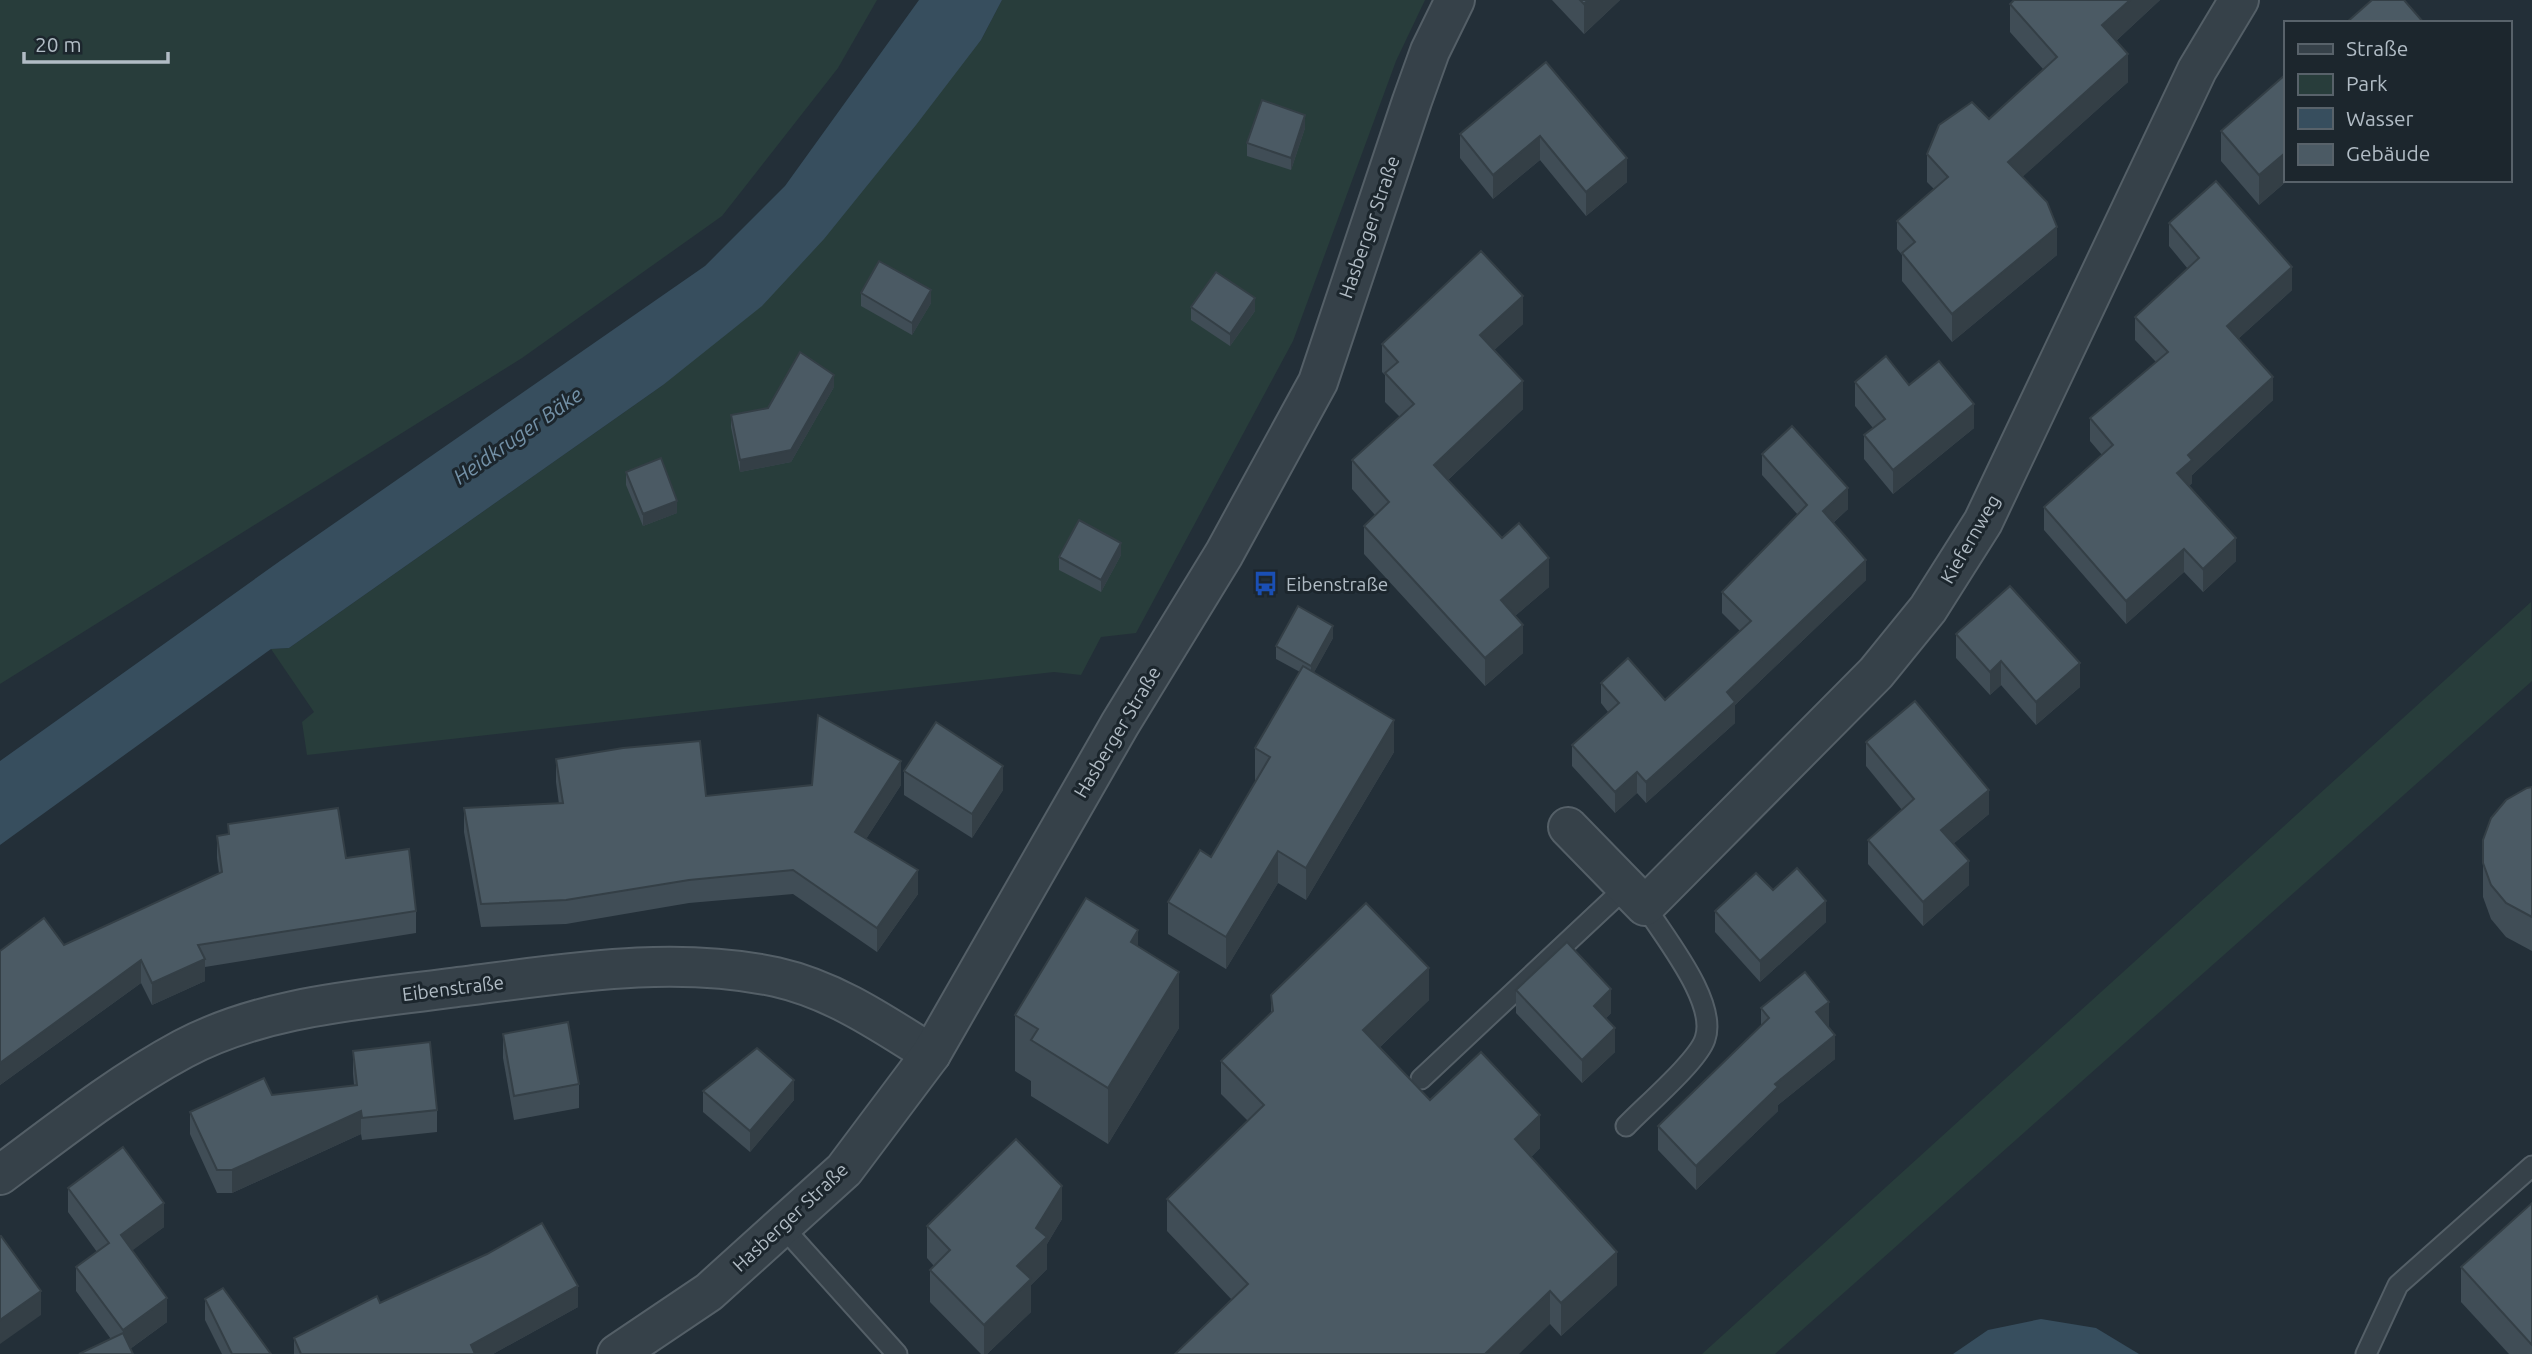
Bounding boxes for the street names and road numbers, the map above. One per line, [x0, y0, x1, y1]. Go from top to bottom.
street label: Hasberger Straße [1334, 153, 1404, 301]
street label: Kiefernweg [1936, 491, 2004, 587]
street label: Hasberger Straße [1069, 662, 1165, 802]
street label: Eibenstraße [401, 971, 505, 1005]
street label: Hasberger Straße [728, 1158, 852, 1276]

